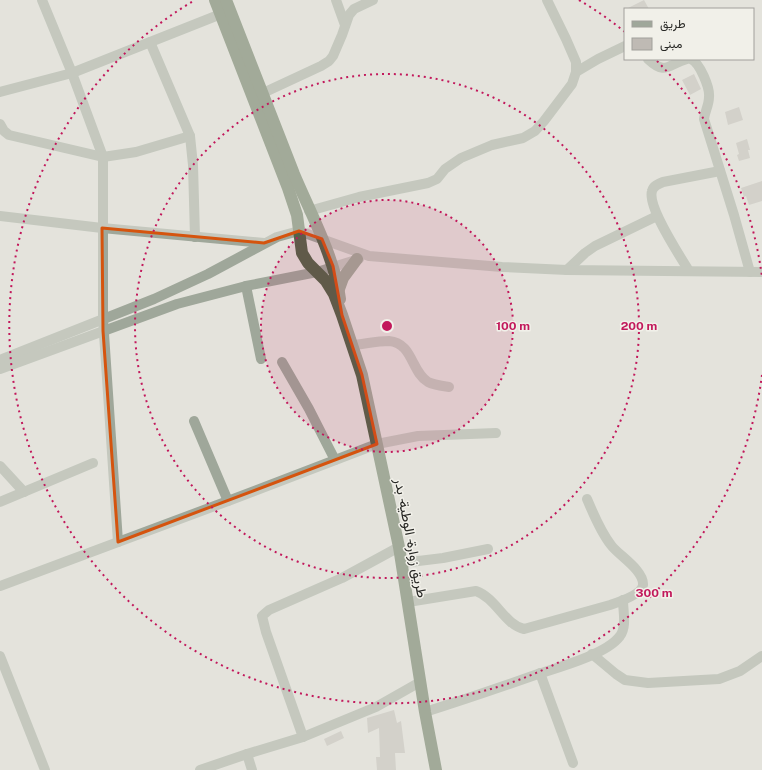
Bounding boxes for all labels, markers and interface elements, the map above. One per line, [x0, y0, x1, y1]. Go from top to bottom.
legend [624, 8, 754, 60]
text: طريق [660, 17, 686, 32]
text: مبنى [660, 37, 682, 52]
centre of rings [380, 319, 394, 333]
text: 100 m [496, 319, 530, 333]
text: 200 m [621, 319, 657, 333]
street label: طريق زوارة- الوطية- بدر [390, 476, 430, 599]
text: 300 m [636, 586, 673, 600]

